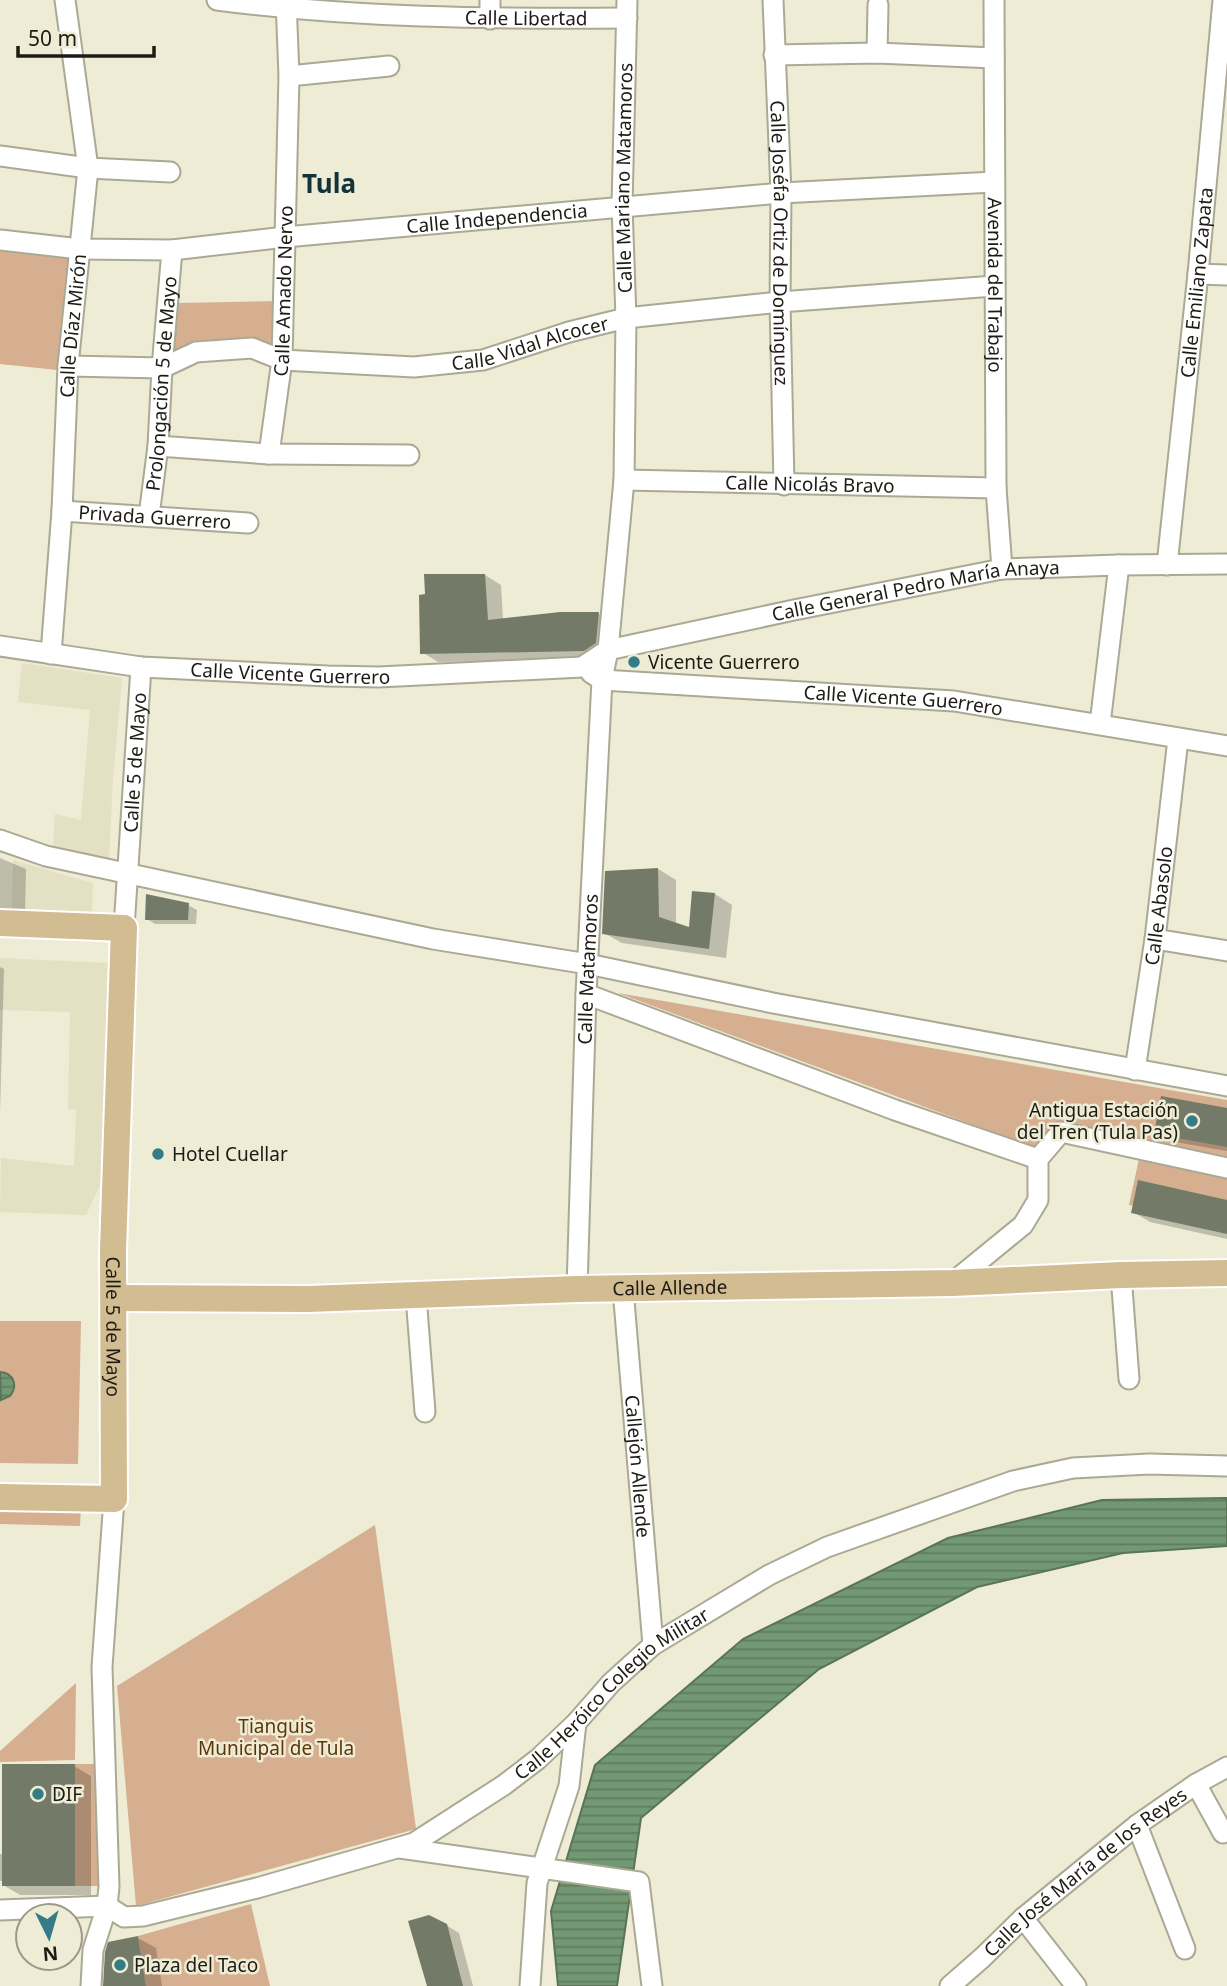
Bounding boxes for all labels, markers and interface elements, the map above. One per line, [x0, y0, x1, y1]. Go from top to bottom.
street label: Calle Libertad [465, 4, 588, 31]
scale bar [18, 14, 154, 58]
text: 50 m [28, 24, 77, 52]
street label: Calle Mariano Matamoros [609, 62, 638, 294]
street label: Calle Joséfa Ortiz de Domínguez [764, 100, 795, 386]
district label: Tula [302, 165, 356, 201]
street label: Calle Emiliano Zapata [1174, 186, 1219, 379]
street label: Calle Independencia [405, 197, 589, 239]
street label: Avenida del Trabajo [982, 197, 1009, 373]
street label: Calle Amado Nervo [267, 205, 299, 378]
street label: Calle Díaz Mirón [54, 253, 92, 398]
street label: Prolongación 5 de Mayo [139, 275, 183, 493]
street label: Calle Vidal Alcocer [450, 310, 611, 376]
street label: Calle Nicolás Bravo [725, 469, 895, 499]
street label: Privada Guerrero [78, 499, 232, 535]
street label: Calle General Pedro María Anaya [769, 554, 1060, 627]
place label: Vicente Guerrero [648, 649, 800, 675]
marker: Vicente Guerrero [626, 654, 642, 670]
street label: Calle Vicente Guerrero [190, 656, 391, 690]
street label: Calle Vicente Guerrero [803, 679, 1005, 722]
street label: Calle 5 de Mayo [117, 691, 152, 833]
street label: Calle Abasolo [1138, 845, 1179, 967]
street label: Calle Matamoros [571, 893, 604, 1045]
place label: Antigua Estación del Tren (Tula Pas) [1017, 1097, 1178, 1145]
marker: Antigua Estación del Tren (Tula Pas) [1184, 1113, 1200, 1129]
place label: Hotel Cuellar [172, 1141, 288, 1167]
marker: Hotel Cuellar [150, 1146, 166, 1162]
street label: Calle 5 de Mayo [100, 1256, 127, 1397]
street label: Calle Allende [612, 1274, 728, 1301]
street label: Callejón Allende [619, 1394, 657, 1539]
street label: Calle Heróico Colegio Militar [509, 1601, 714, 1786]
park label: Tianguis Municipal de Tula [198, 1713, 354, 1761]
place label: DIF [52, 1781, 82, 1807]
street label: Calle José María de los Reyes [978, 1781, 1192, 1963]
marker: DIF [30, 1786, 46, 1802]
north arrow [14, 1902, 84, 1972]
text: N [42, 1940, 59, 1968]
place label: Plaza del Taco [134, 1952, 258, 1978]
marker: Plaza del Taco [112, 1957, 128, 1973]

